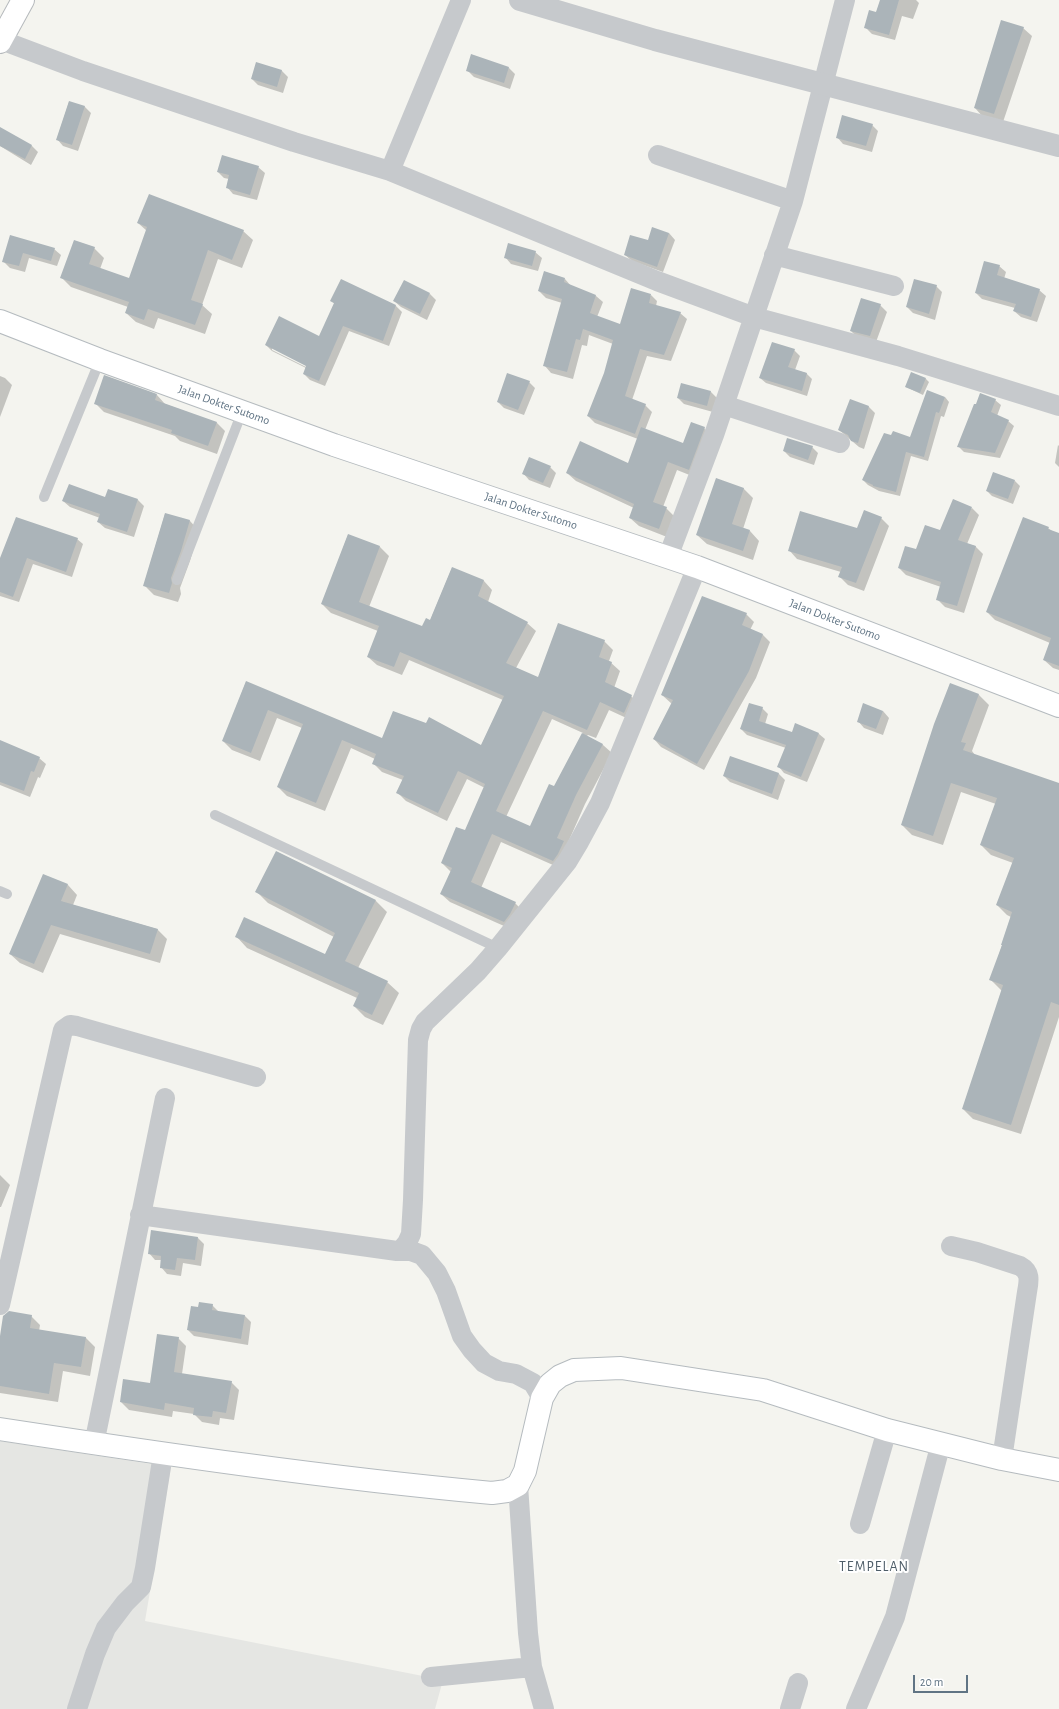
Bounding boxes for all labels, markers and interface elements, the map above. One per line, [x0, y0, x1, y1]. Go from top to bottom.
street label: Jalan Dokter Sutomo [176, 382, 272, 428]
street label: Jalan Dokter Sutomo [483, 489, 579, 533]
street label: Jalan Dokter Sutomo [787, 596, 883, 644]
district label: TEMPELAN [839, 1559, 909, 1575]
scale bar [915, 1667, 970, 1693]
text: 20 m [920, 1676, 943, 1688]

